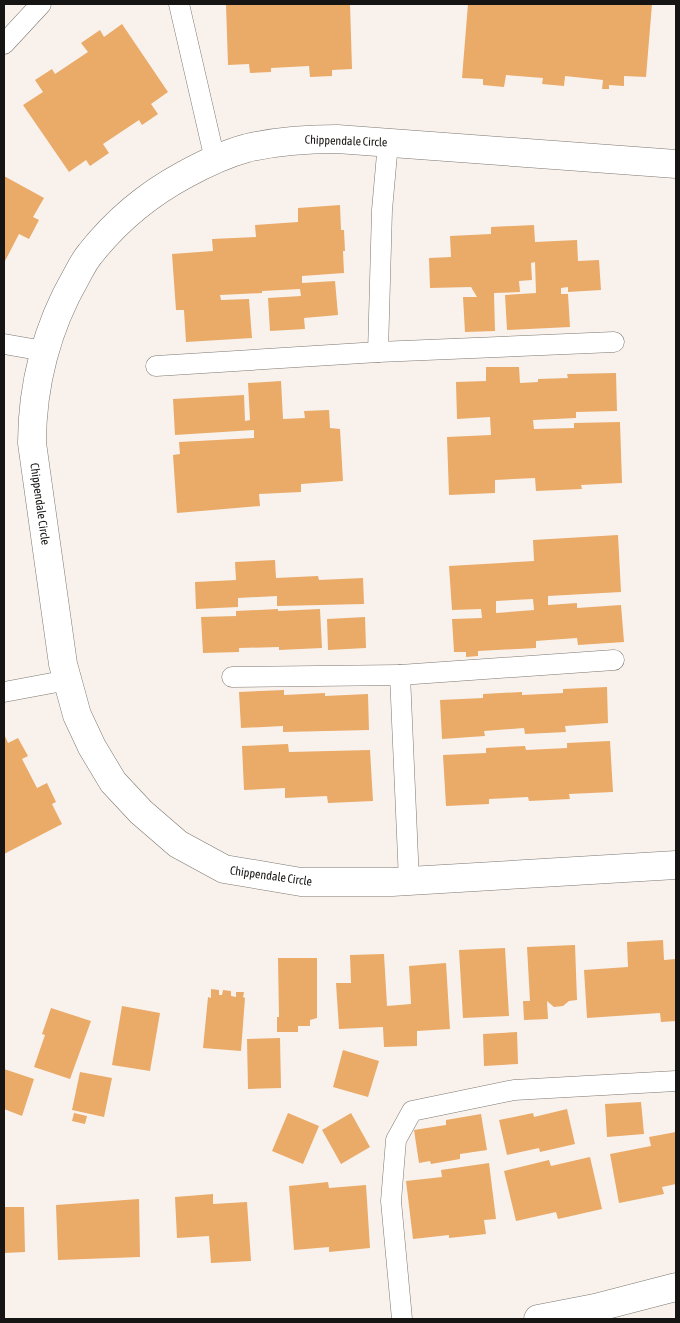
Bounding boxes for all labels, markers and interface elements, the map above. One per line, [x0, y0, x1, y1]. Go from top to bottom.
street label: Chippendale Circle [304, 133, 388, 149]
street label: Chippendale Circle [27, 462, 53, 546]
street label: Chippendale Circle [229, 863, 313, 889]

